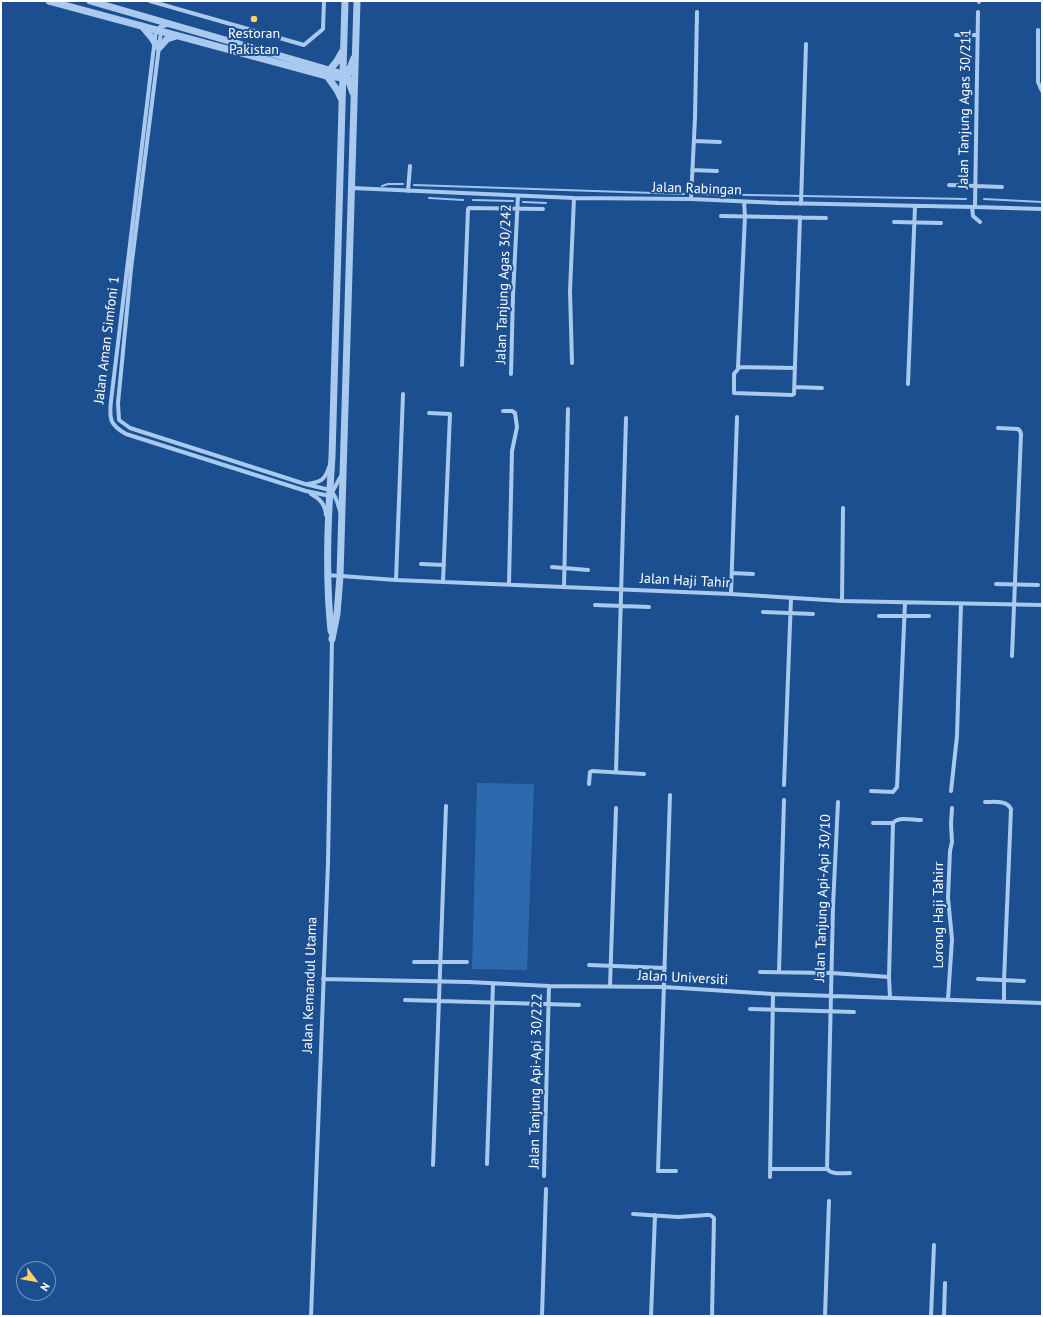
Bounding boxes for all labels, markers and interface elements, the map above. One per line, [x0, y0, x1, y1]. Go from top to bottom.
marker: Restoran Pakistan [249, 14, 259, 24]
place label: Restoran Pakistan [228, 26, 280, 58]
street label: Jalan Tanjung Agas 30/211 [955, 29, 975, 189]
street label: Jalan Rabingan [652, 179, 742, 199]
street label: Jalan Tanjung Agas 30/242 [493, 204, 515, 364]
street label: Jalan Aman Simfoni 1 [91, 275, 123, 405]
street label: Jalan Haji Tahir [639, 570, 731, 592]
street label: Jalan Tanjung Api-Api 30/10 [812, 814, 834, 982]
street label: Lorong Haji Tahirr [931, 862, 947, 968]
street label: Jalan Kemandul Utama [299, 917, 321, 1053]
street label: Jalan Universiti [637, 967, 729, 989]
street label: Jalan Tanjung Api-Api 30/222 [526, 993, 546, 1169]
north arrow [16, 1261, 56, 1301]
text: N [37, 1280, 53, 1294]

